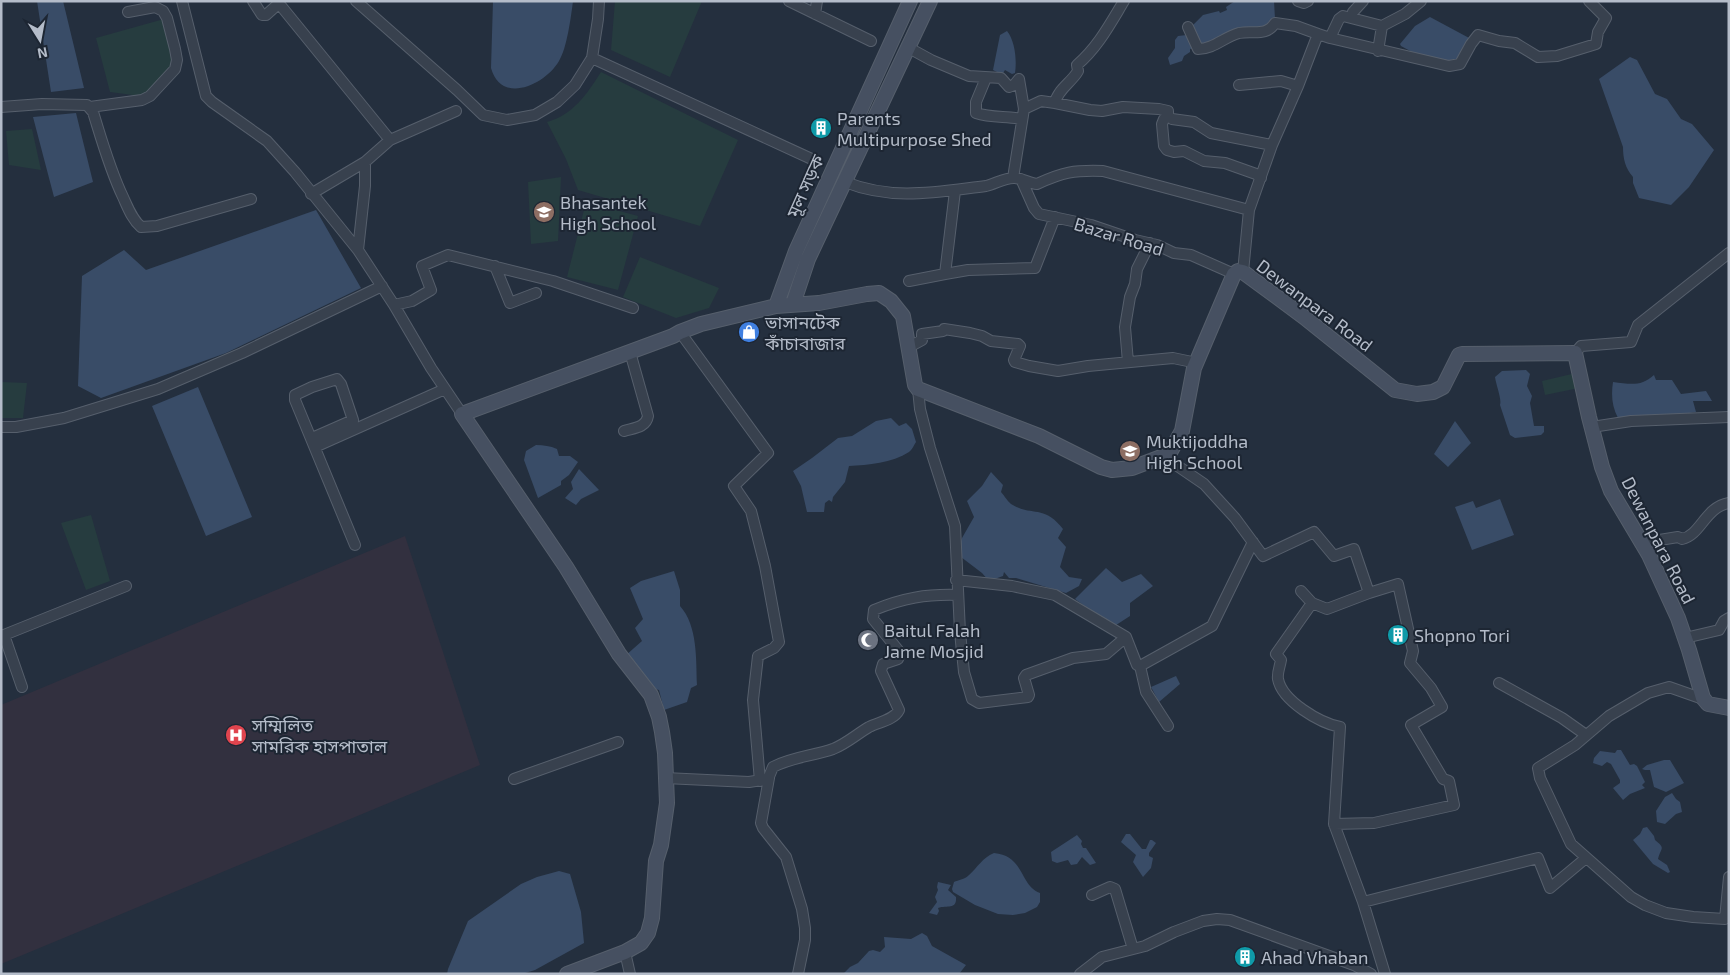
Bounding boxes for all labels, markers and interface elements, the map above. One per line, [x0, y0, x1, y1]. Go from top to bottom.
north arrow [15, 15, 65, 65]
text: N [36, 44, 49, 63]
place label: Parents Multipurpose Shed [837, 107, 992, 150]
building icon: Parents Multipurpose Shed [809, 116, 833, 140]
street label: মূল সড়ক [781, 151, 830, 222]
place label: Bhasantek High School [560, 191, 657, 234]
school or university icon: Bhasantek High School [532, 200, 556, 224]
street label: Bazar Road [1072, 212, 1166, 260]
street label: Dewanpara Road [1253, 254, 1377, 356]
place label: ভাসানটেক কাঁচাবাজার [764, 311, 846, 354]
shop icon: ভাসানটেক কাঁচাবাজার [737, 320, 761, 344]
place label: Muktijoddha High School [1146, 430, 1248, 473]
school or university icon: Muktijoddha High School [1118, 439, 1142, 463]
street label: Dewanpara Road [1618, 473, 1700, 607]
place label: Baitul Falah Jame Mosjid [884, 619, 984, 662]
building icon: Shopno Tori [1386, 623, 1410, 647]
place label: Shopno Tori [1414, 624, 1510, 646]
mosque icon: Baitul Falah Jame Mosjid [856, 628, 880, 652]
place label: সম্মিলিত সামরিক হাসপাতাল [251, 714, 388, 757]
hospital icon: সম্মিলিত সামরিক হাসপাতাল [224, 723, 248, 747]
building icon: Ahad Vhaban [1233, 945, 1257, 969]
place label: Ahad Vhaban [1261, 946, 1368, 968]

